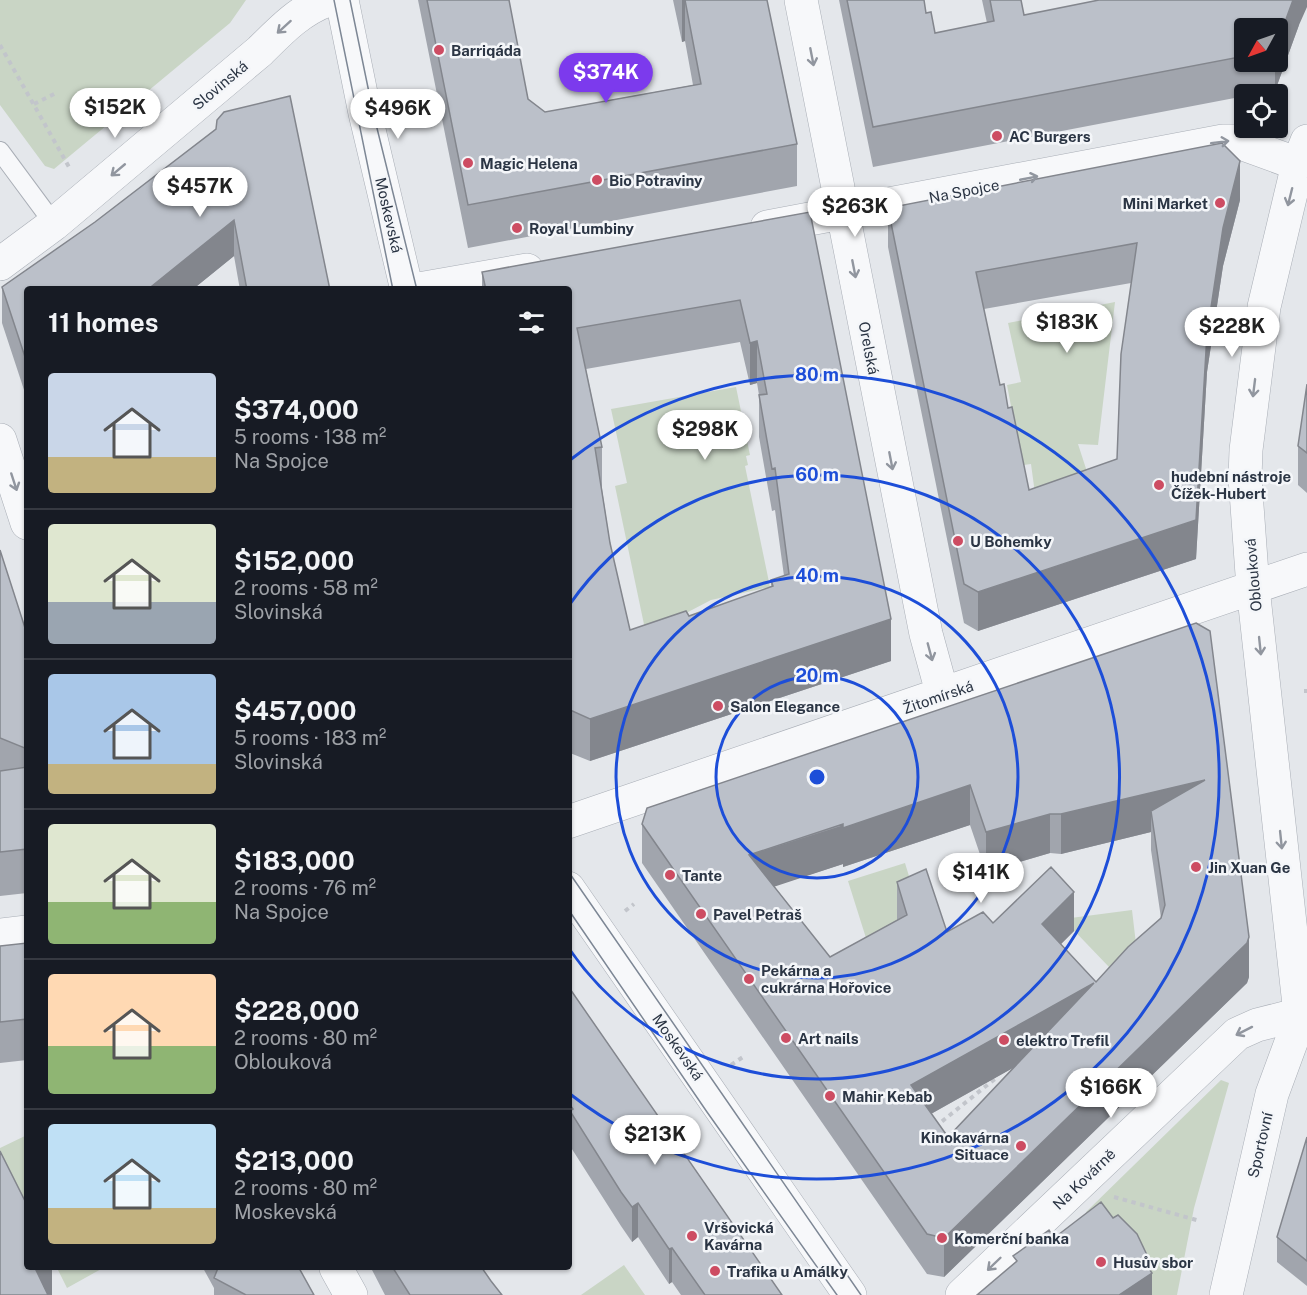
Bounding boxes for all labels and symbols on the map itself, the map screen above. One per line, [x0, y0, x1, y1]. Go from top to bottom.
north arrow [1234, 18, 1288, 72]
one-way arrow [277, 20, 292, 34]
place label: Barriqáda [451, 42, 521, 59]
marker: Barriqáda [432, 43, 446, 57]
one-way arrow [807, 47, 818, 67]
pin: $374K [564, 53, 648, 104]
street label: Slovinská [189, 57, 251, 113]
pin: $152K [73, 88, 157, 139]
pin: $496K [356, 89, 440, 140]
place label: AC Burgers [1009, 128, 1091, 145]
marker: AC Burgers [990, 129, 1004, 143]
one-way arrow [1210, 136, 1230, 147]
place label: Magic Helena [480, 155, 578, 172]
marker: Magic Helena [461, 156, 475, 170]
one-way arrow [110, 163, 126, 176]
pin: $457K [158, 167, 242, 218]
place label: Bio Potraviny [609, 172, 703, 189]
one-way arrow [1018, 172, 1038, 183]
marker: Bio Potraviny [590, 173, 604, 187]
street label: Moskevská [372, 176, 406, 254]
street label: Na Spojce [927, 176, 1001, 206]
pin: $263K [813, 187, 897, 238]
one-way arrow [1283, 187, 1295, 206]
place label: Mini Market [1123, 195, 1208, 212]
marker: Mini Market [1213, 196, 1227, 210]
place label: Royal Lumbiny [529, 220, 635, 237]
marker: Royal Lumbiny [510, 221, 524, 235]
one-way arrow [849, 259, 860, 279]
pin: $183K [1025, 303, 1109, 354]
pin: $228K [1190, 307, 1274, 358]
street label: Orelská [856, 320, 882, 376]
text: 80 m [795, 364, 839, 385]
one-way arrow [1248, 378, 1259, 398]
pin: $298K [663, 410, 747, 461]
one-way arrow [886, 450, 897, 470]
text: 60 m [795, 464, 839, 485]
place label: hudební nástroje Čížek-Hubert [1171, 468, 1291, 502]
one-way arrow [9, 472, 20, 491]
marker: hudební nástroje Čížek-Hubert [1152, 478, 1166, 492]
place label: U Bohemky [970, 533, 1052, 550]
marker: U Bohemky [951, 534, 965, 548]
street label: Oblouková [1241, 538, 1265, 612]
text: 40 m [795, 565, 839, 586]
one-way arrow [1255, 636, 1266, 655]
one-way arrow [925, 642, 937, 661]
text: 20 m [795, 665, 839, 686]
street label: Žitomírská [900, 677, 976, 717]
place label: Salon Elegance [730, 698, 840, 715]
marker: Salon Elegance [711, 699, 725, 713]
centre of rings [807, 767, 827, 787]
one-way arrow [1276, 829, 1287, 849]
pin: $141K [939, 853, 1023, 904]
place label: Jin Xuan Ge [1208, 859, 1290, 876]
marker: Jin Xuan Ge [1189, 860, 1203, 874]
place label: Tante [682, 867, 722, 884]
marker: Tante [663, 868, 677, 882]
place label: Pavel Petraš [713, 906, 802, 923]
marker: Pavel Petraš [694, 907, 708, 921]
place label: Pekárna a cukrárna Hořovice [761, 962, 891, 996]
marker: Pekárna a cukrárna Hořovice [742, 972, 756, 986]
street label: Moskevská [649, 1011, 707, 1083]
one-way arrow [1236, 1025, 1253, 1037]
place label: Art nails [798, 1030, 859, 1047]
marker: Art nails [779, 1031, 793, 1045]
place label: elektro Trefil [1016, 1032, 1109, 1049]
marker: elektro Trefil [997, 1033, 1011, 1047]
pin: $166K [1069, 1068, 1153, 1119]
place label: Mahir Kebab [842, 1088, 932, 1105]
marker: Mahir Kebab [823, 1089, 837, 1103]
street label: Sportovní [1244, 1110, 1276, 1180]
pin: $213K [613, 1115, 697, 1166]
place label: Kinokavárna Situace [920, 1129, 1009, 1163]
marker: Kinokavárna Situace [1014, 1139, 1028, 1153]
street label: Na Kovárně [1049, 1145, 1119, 1213]
place label: Vršovická Kavárna [704, 1219, 774, 1253]
marker: Vršovická Kavárna [685, 1229, 699, 1243]
place label: Komerční banka [954, 1230, 1069, 1247]
marker: Komerční banka [935, 1231, 949, 1245]
place label: Husův sbor [1113, 1254, 1193, 1271]
marker: Husův sbor [1094, 1255, 1108, 1269]
one-way arrow [987, 1257, 1002, 1271]
place label: Trafika u Amálky [727, 1263, 848, 1280]
marker: Trafika u Amálky [708, 1264, 722, 1278]

